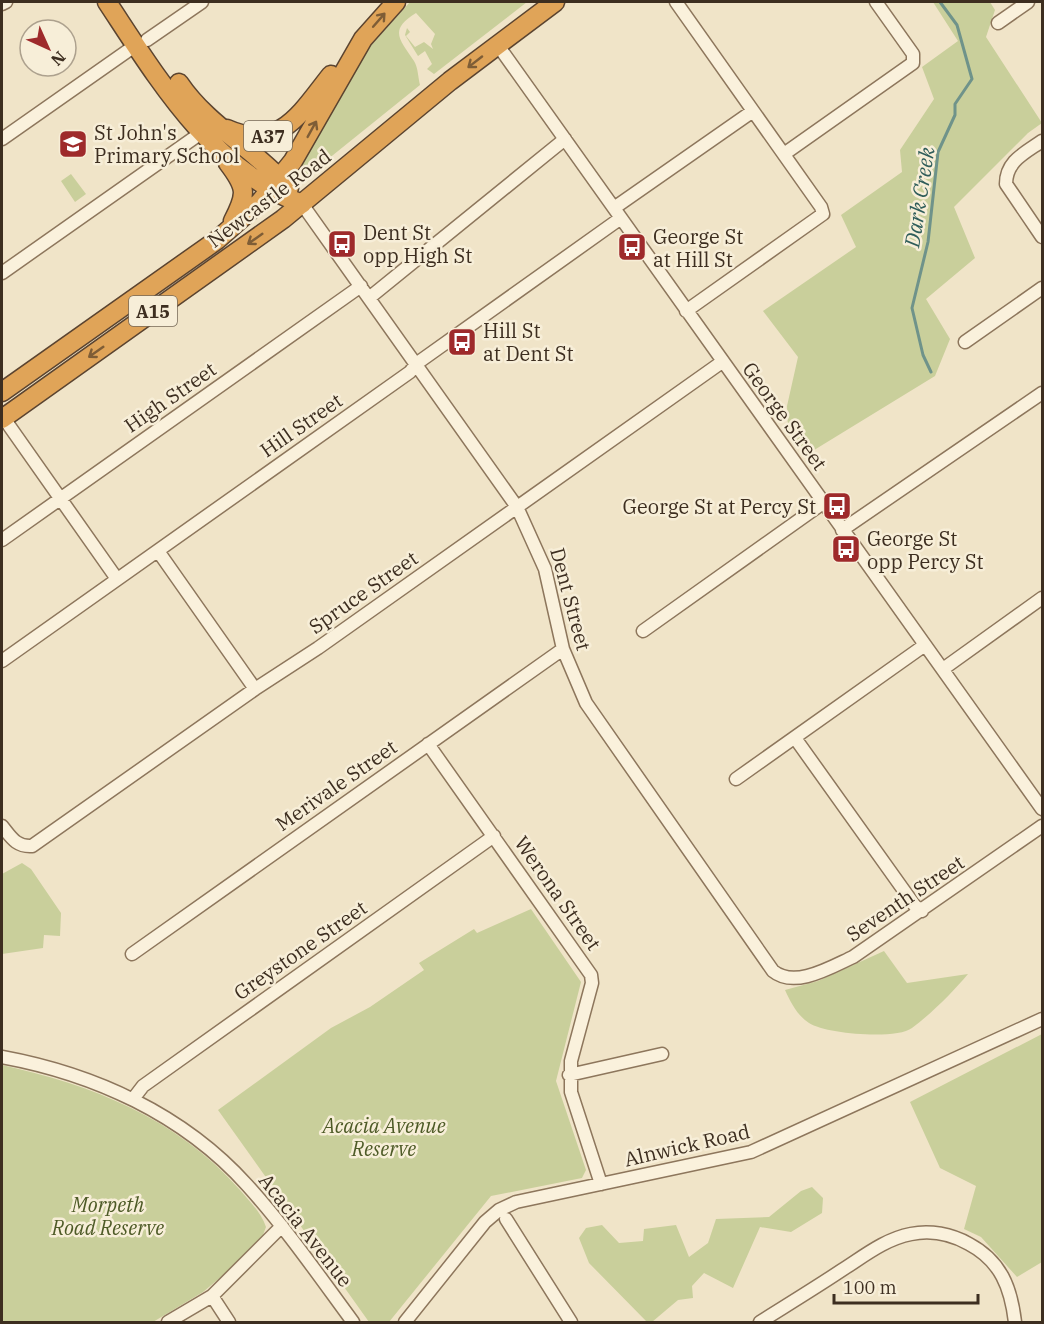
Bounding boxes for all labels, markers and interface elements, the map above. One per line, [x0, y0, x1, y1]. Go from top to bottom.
one-way arrow [372, 13, 386, 28]
north arrow [18, 18, 78, 78]
text: N [47, 47, 70, 70]
one-way arrow [467, 56, 483, 68]
place label: St John's Primary School [94, 119, 240, 169]
road number: A37 [244, 121, 292, 151]
one-way arrow [306, 121, 318, 138]
school or university icon: St John's Primary School [57, 128, 89, 160]
street label: Newcastle Road [202, 143, 336, 253]
water label: Dark Creek [897, 144, 941, 250]
place label: Dent St opp High St [363, 219, 472, 269]
place label: George St at Hill St [653, 223, 743, 273]
bus stop icon: Dent St opp High St [326, 228, 358, 260]
bus stop icon: George St at Hill St [616, 231, 648, 263]
one-way arrow [247, 233, 263, 245]
road number: A15 [129, 296, 177, 326]
place label: Hill St at Dent St [483, 317, 574, 367]
bus stop icon: Hill St at Dent St [446, 326, 478, 358]
one-way arrow [88, 346, 104, 358]
street label: High Street [119, 355, 221, 439]
street label: George Street [737, 356, 833, 476]
street label: Hill Street [254, 387, 348, 463]
bus stop icon: George St at Percy St [821, 490, 853, 522]
place label: George St at Percy St [623, 493, 816, 520]
place label: George St opp Percy St [867, 525, 984, 575]
bus stop icon: George St opp Percy St [830, 533, 862, 565]
street label: Spruce Street [303, 544, 423, 640]
street label: Dent Street [544, 545, 598, 653]
street label: Merivale Street [270, 733, 402, 837]
street label: Werona Street [509, 830, 607, 956]
street label: Seventh Street [841, 849, 969, 947]
street label: Greystone Street [228, 894, 372, 1006]
park label: Acacia Avenue Reserve [320, 1112, 446, 1162]
street label: Alnwick Road [621, 1117, 753, 1173]
street label: Acacia Avenue [253, 1168, 359, 1292]
park label: Morpeth Road Reserve [51, 1191, 164, 1241]
scale bar [834, 1267, 978, 1305]
text: 100 m [843, 1276, 897, 1299]

